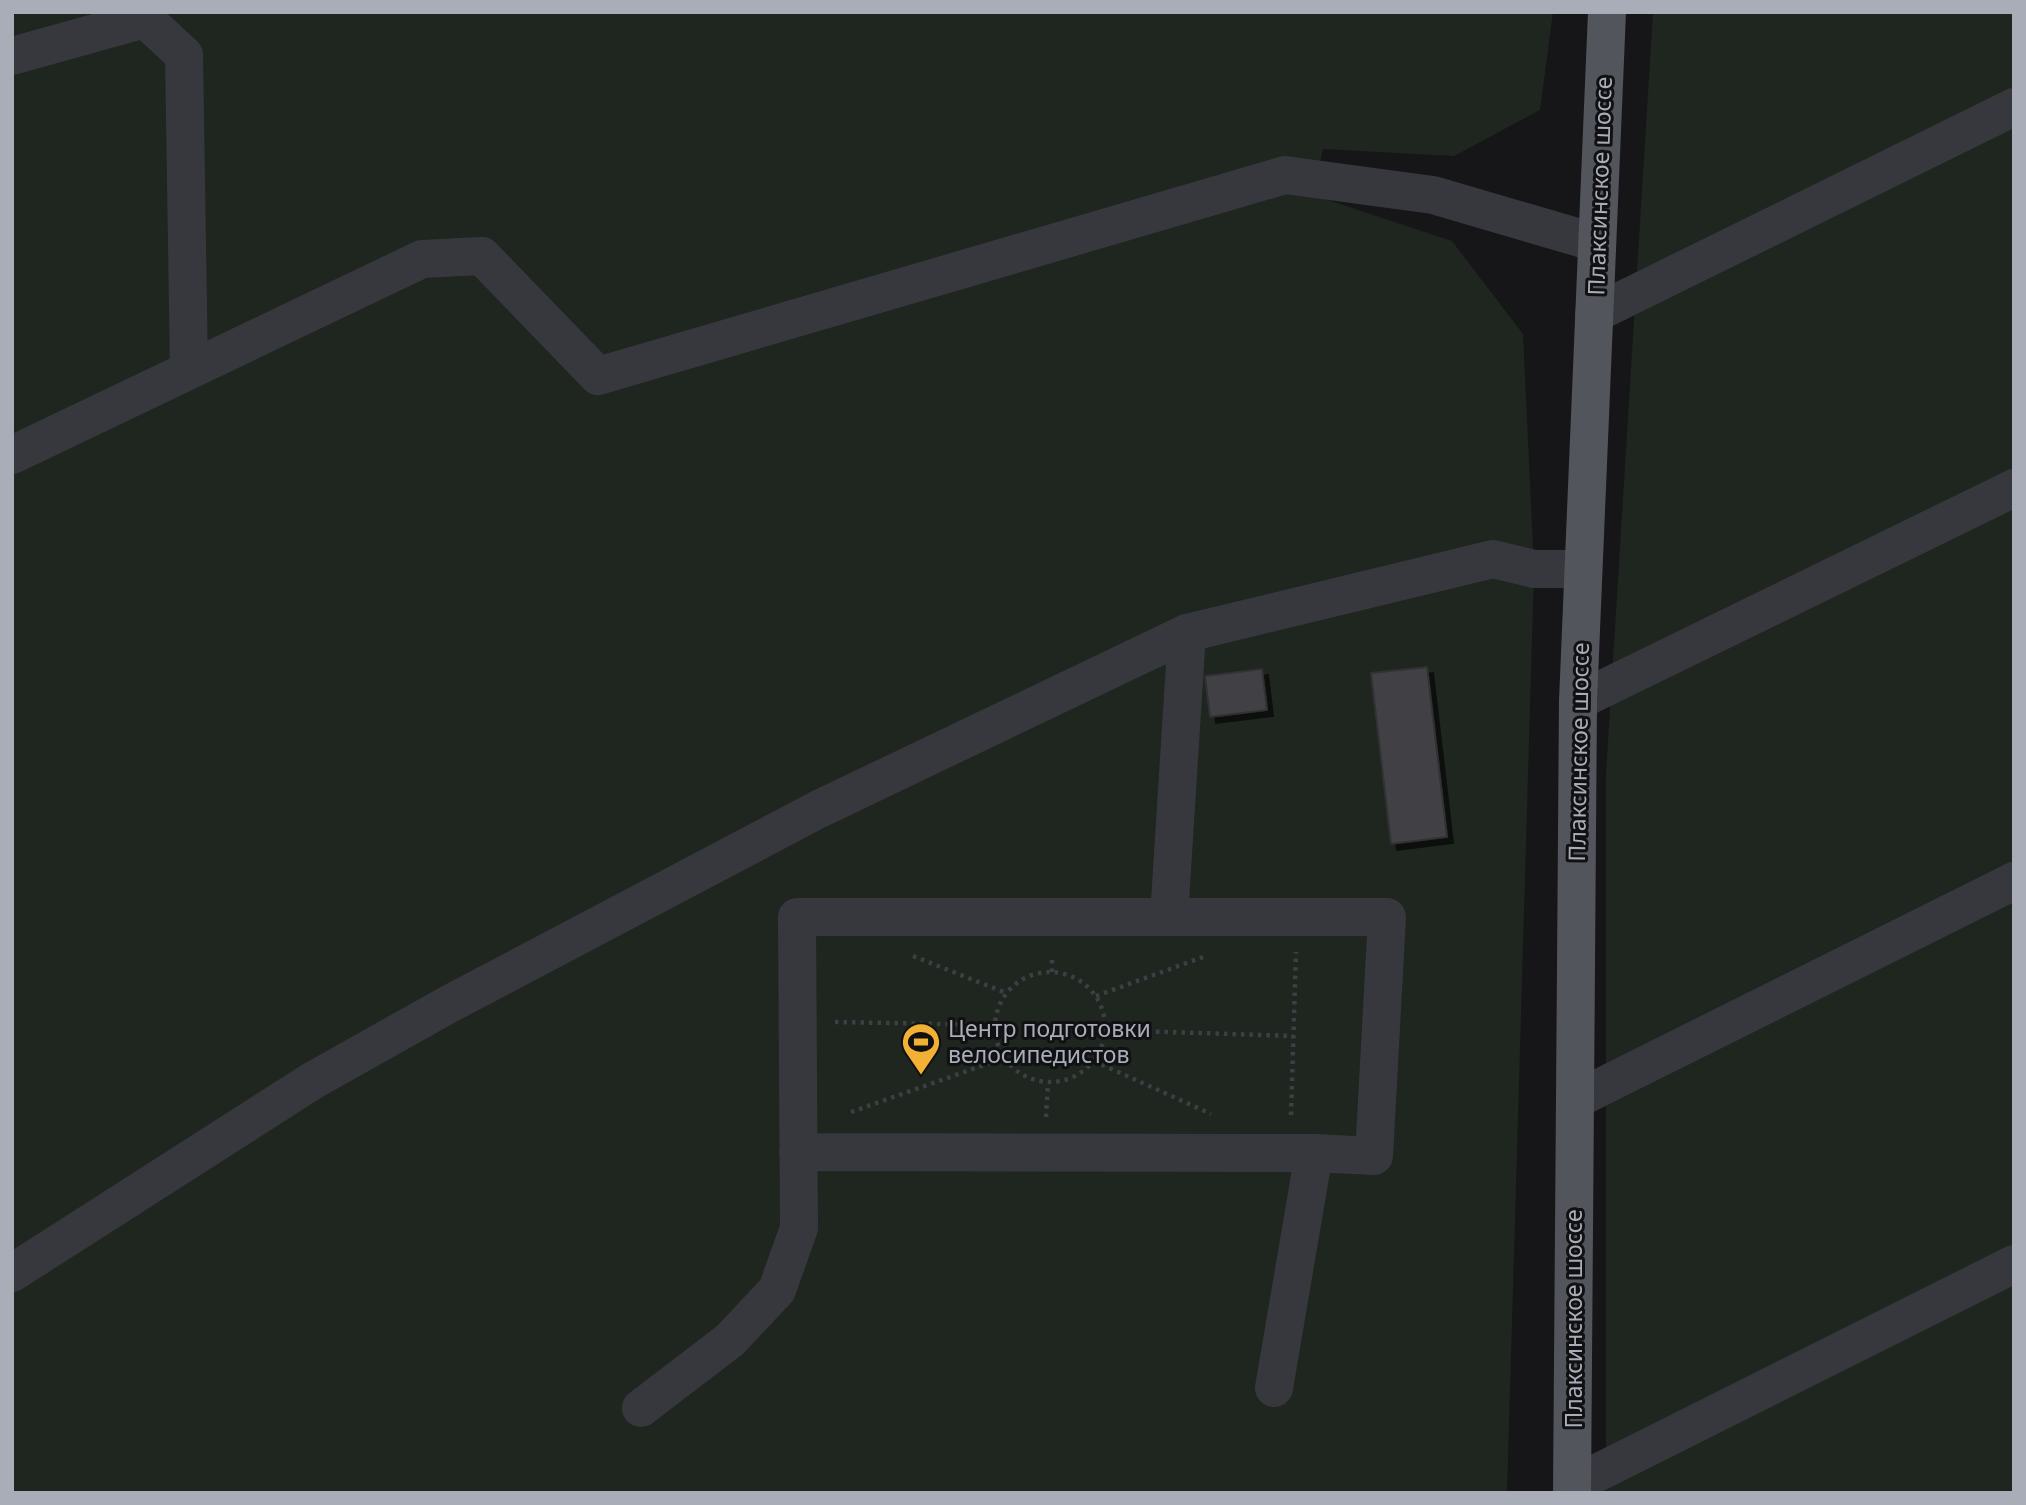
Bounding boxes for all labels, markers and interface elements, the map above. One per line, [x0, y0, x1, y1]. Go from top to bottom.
street label: Плаксинское шоссе [1579, 76, 1619, 296]
street label: Плаксинское шоссе [1560, 642, 1596, 862]
place label: Центр подготовки велосипедистов [948, 1012, 1151, 1070]
sports icon: Центр подготовки велосипедистов [900, 1021, 942, 1076]
street label: Плаксинское шоссе [1557, 1209, 1589, 1429]

